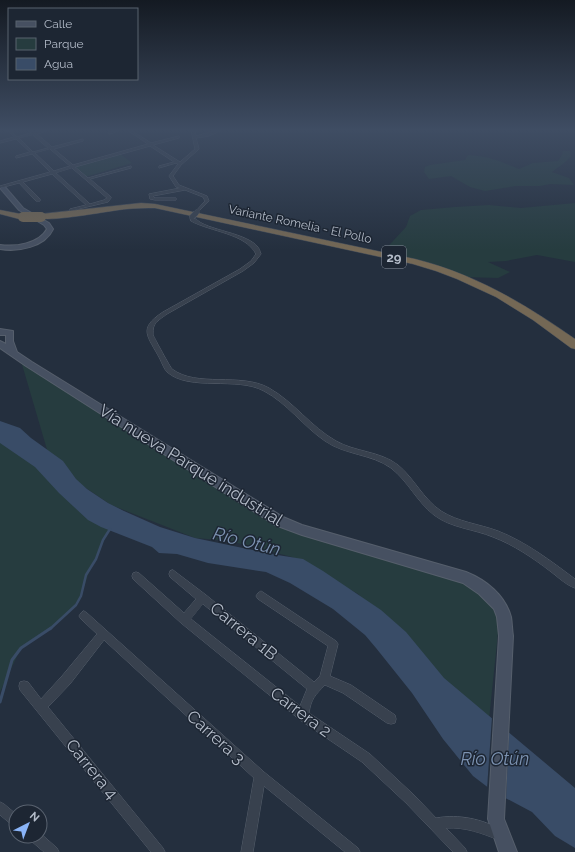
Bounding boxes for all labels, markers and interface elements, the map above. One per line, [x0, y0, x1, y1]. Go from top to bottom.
legend [8, 8, 138, 80]
text: Calle [44, 17, 72, 31]
text: Parque [44, 37, 84, 51]
text: Agua [44, 57, 73, 71]
street label: Variante Romelia - El Pollo [227, 202, 373, 246]
road number: 29 [382, 246, 406, 268]
street label: Vía nueva Parque industrial [95, 400, 287, 530]
water label: Río Otún [211, 522, 283, 560]
street label: Carrera 1B [206, 598, 282, 664]
street label: Carrera 2 [267, 683, 335, 741]
street label: Carrera 3 [183, 706, 249, 768]
street label: Carrera 4 [62, 735, 122, 803]
water label: Río Otún [461, 748, 529, 769]
north arrow [8, 804, 48, 844]
text: N [27, 809, 42, 825]

